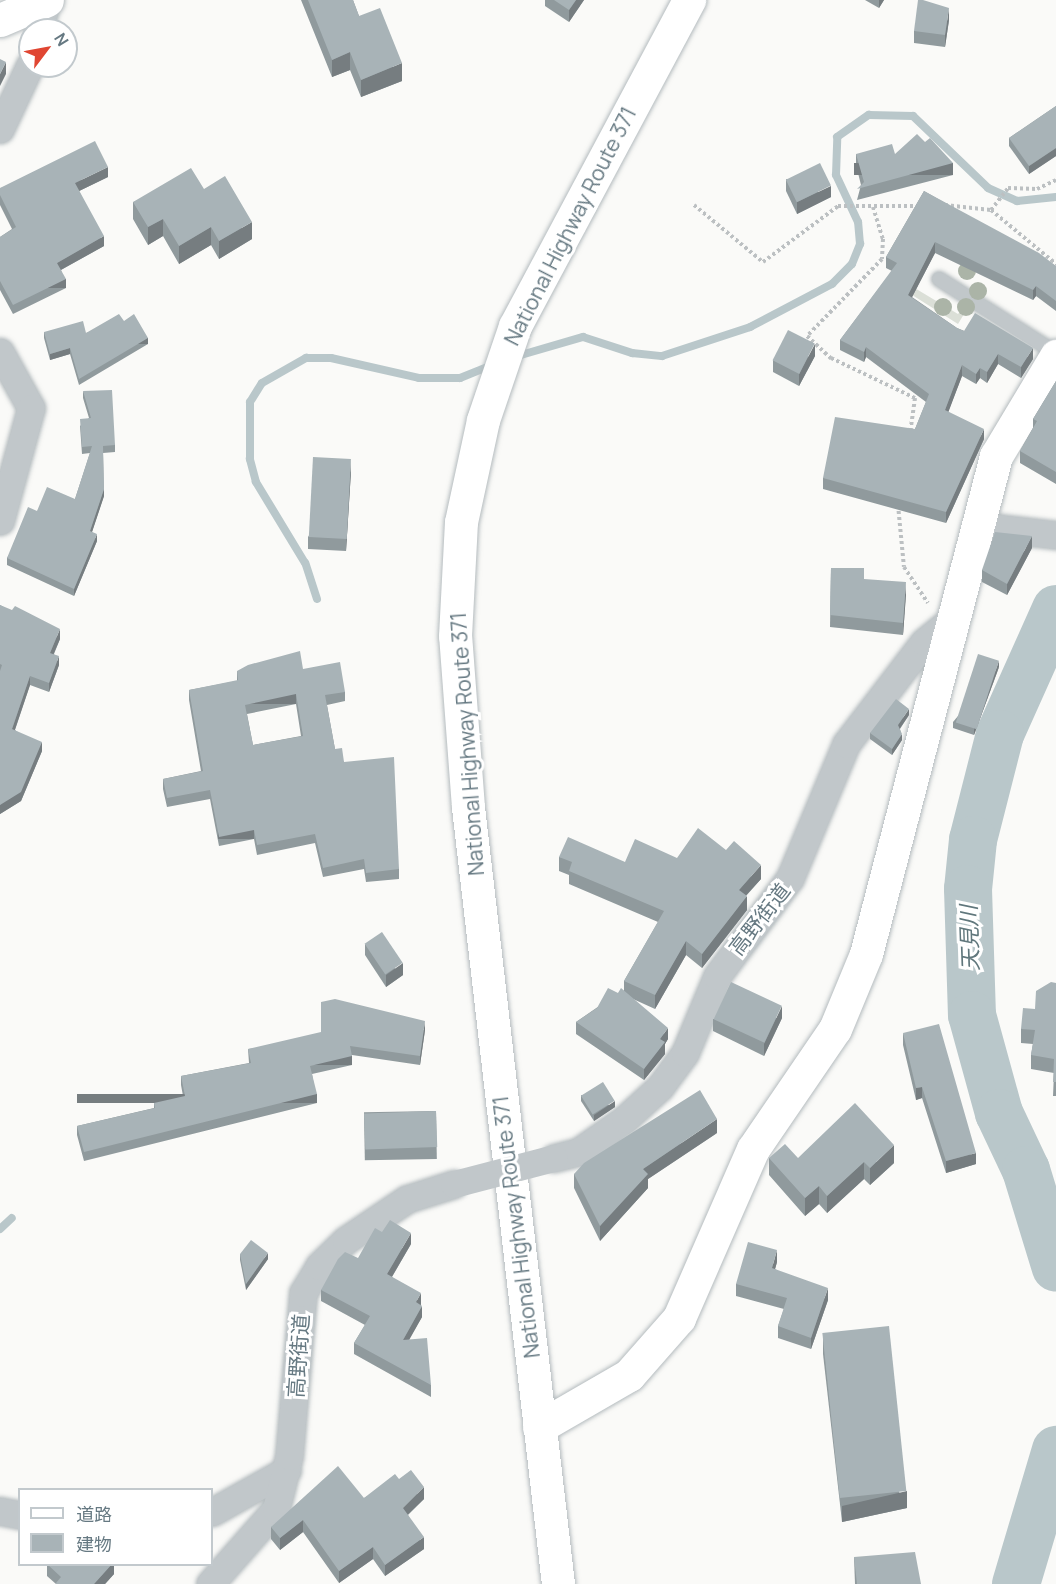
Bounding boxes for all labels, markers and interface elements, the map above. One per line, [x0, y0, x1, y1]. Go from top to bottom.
north arrow [18, 18, 78, 78]
text: N [49, 29, 74, 50]
street label: National Highway Route 371 [499, 103, 641, 349]
street label: National Highway Route 371 [445, 611, 489, 877]
street label: 高野街道 [723, 878, 795, 960]
water label: 天見川 [956, 905, 984, 971]
street label: National Highway Route 371 [487, 1094, 545, 1360]
street label: 高野街道 [283, 1313, 313, 1399]
legend [18, 1488, 213, 1566]
text: 道路 [76, 1502, 112, 1526]
text: 建物 [76, 1532, 112, 1556]

